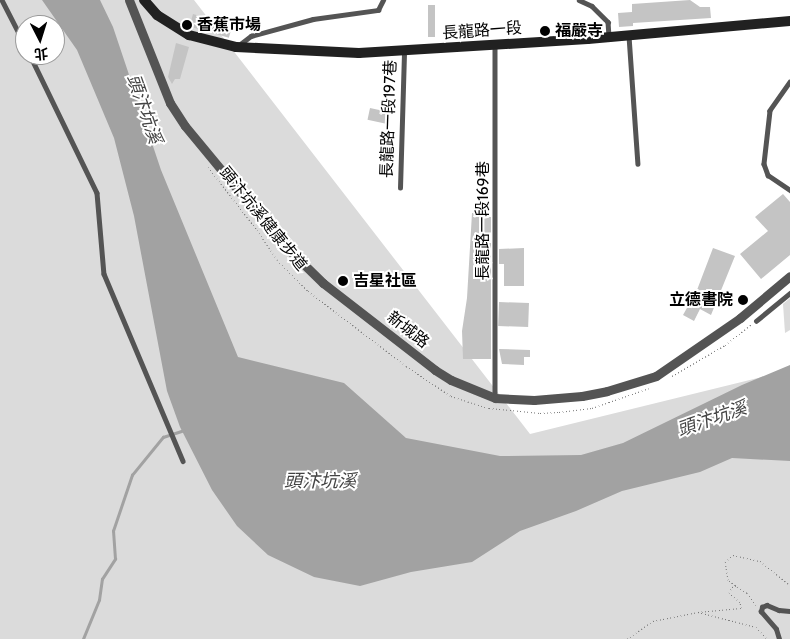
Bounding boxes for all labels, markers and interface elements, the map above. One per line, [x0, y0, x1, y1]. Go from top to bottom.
north arrow [15, 15, 65, 65]
place label: 香蕉市場 [197, 15, 261, 35]
marker: 香蕉市場 [181, 19, 193, 31]
street label: 長龍路一段 [441, 19, 523, 43]
place label: 福嚴寺 [555, 21, 603, 41]
marker: 福嚴寺 [539, 25, 551, 37]
text: 北 [33, 44, 49, 64]
street label: 長龍路一段197巷 [377, 60, 401, 178]
water label: 頭汴坑溪 [122, 71, 166, 147]
street label: 長龍路一段169巷 [473, 161, 493, 281]
street label: 頭汴坑溪健康步道 [215, 163, 311, 275]
place label: 吉星社區 [353, 271, 417, 291]
marker: 吉星社區 [337, 275, 349, 287]
place label: 立德書院 [669, 290, 733, 310]
marker: 立德書院 [737, 294, 749, 306]
street label: 新城路 [383, 308, 433, 352]
water label: 頭汴坑溪 [674, 397, 750, 441]
water label: 頭汴坑溪 [284, 470, 356, 492]

